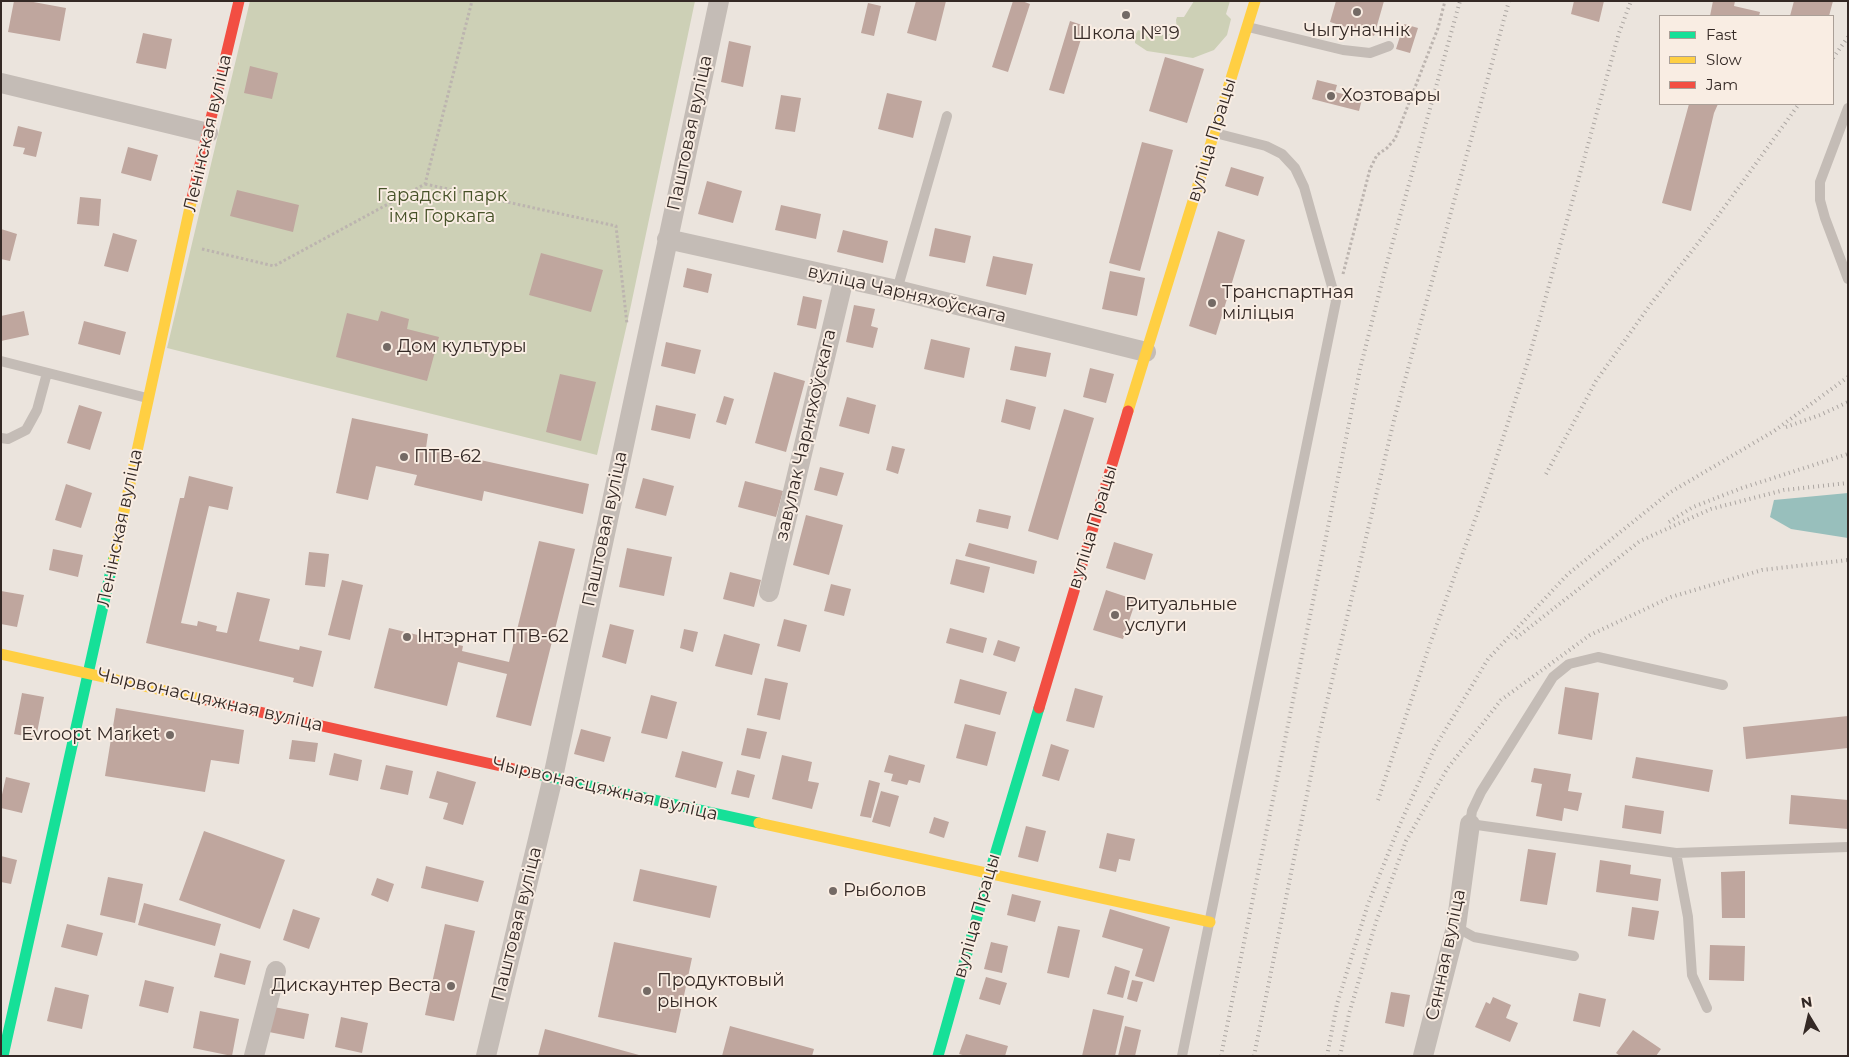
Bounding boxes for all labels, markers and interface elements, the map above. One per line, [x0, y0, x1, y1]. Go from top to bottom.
marker: Чыгуначнік [1351, 6, 1363, 18]
marker: Школа №19 [1120, 9, 1132, 21]
legend [1659, 15, 1834, 105]
place label: Чыгуначнік [1304, 20, 1410, 42]
place label: Школа №19 [1072, 23, 1180, 45]
text: Fast [1706, 25, 1737, 44]
text: Slow [1706, 50, 1742, 69]
street label: Ленінская вуліца [179, 52, 237, 214]
street label: Паштовая вуліца [663, 53, 717, 213]
street label: вуліца Працы [1183, 75, 1241, 205]
text: Jam [1706, 75, 1738, 94]
place label: Хозтовары [1341, 85, 1441, 107]
marker: Хозтовары [1325, 90, 1337, 102]
park label: Гарадскі парк імя Горкага [377, 185, 507, 228]
street label: вуліца Чарняхоўскага [806, 261, 1008, 327]
place label: Транспартная міліцыя [1222, 282, 1354, 324]
marker: Транспартная міліцыя [1206, 297, 1218, 309]
street label: завулак Чарняхоўскага [771, 327, 841, 543]
place label: Дом культуры [397, 336, 527, 358]
marker: Дом культуры [381, 341, 393, 353]
place label: ПТВ-62 [414, 446, 481, 468]
street label: Ленінская вуліца [93, 447, 147, 609]
street label: Паштовая вуліца [578, 449, 632, 609]
marker: ПТВ-62 [398, 451, 410, 463]
street label: вуліца Працы [1064, 462, 1122, 592]
place label: Ритуальные услуги [1125, 594, 1237, 636]
marker: Ритуальные услуги [1109, 609, 1121, 621]
place label: Інтэрнат ПТВ-62 [417, 626, 569, 648]
marker: Інтэрнат ПТВ-62 [401, 631, 413, 643]
street label: Чырвонасцяжная вуліца [95, 664, 325, 736]
place label: Evroopt Market [21, 724, 160, 746]
marker: Evroopt Market [164, 729, 176, 741]
street label: Чырвонасцяжная вуліца [490, 753, 720, 825]
street label: Паштовая вуліца [487, 845, 547, 1003]
street label: вуліца Працы [949, 851, 1005, 981]
place label: Рыболов [843, 880, 927, 902]
marker: Рыболов [827, 885, 839, 897]
street label: Сянная вуліца [1422, 887, 1470, 1023]
place label: Продуктовый рынок [657, 970, 785, 1012]
place label: Дискаунтер Веста [271, 975, 441, 997]
marker: Дискаунтер Веста [445, 980, 457, 992]
marker: Продуктовый рынок [641, 985, 653, 997]
north arrow [1784, 992, 1834, 1042]
text: N [1800, 992, 1814, 1012]

